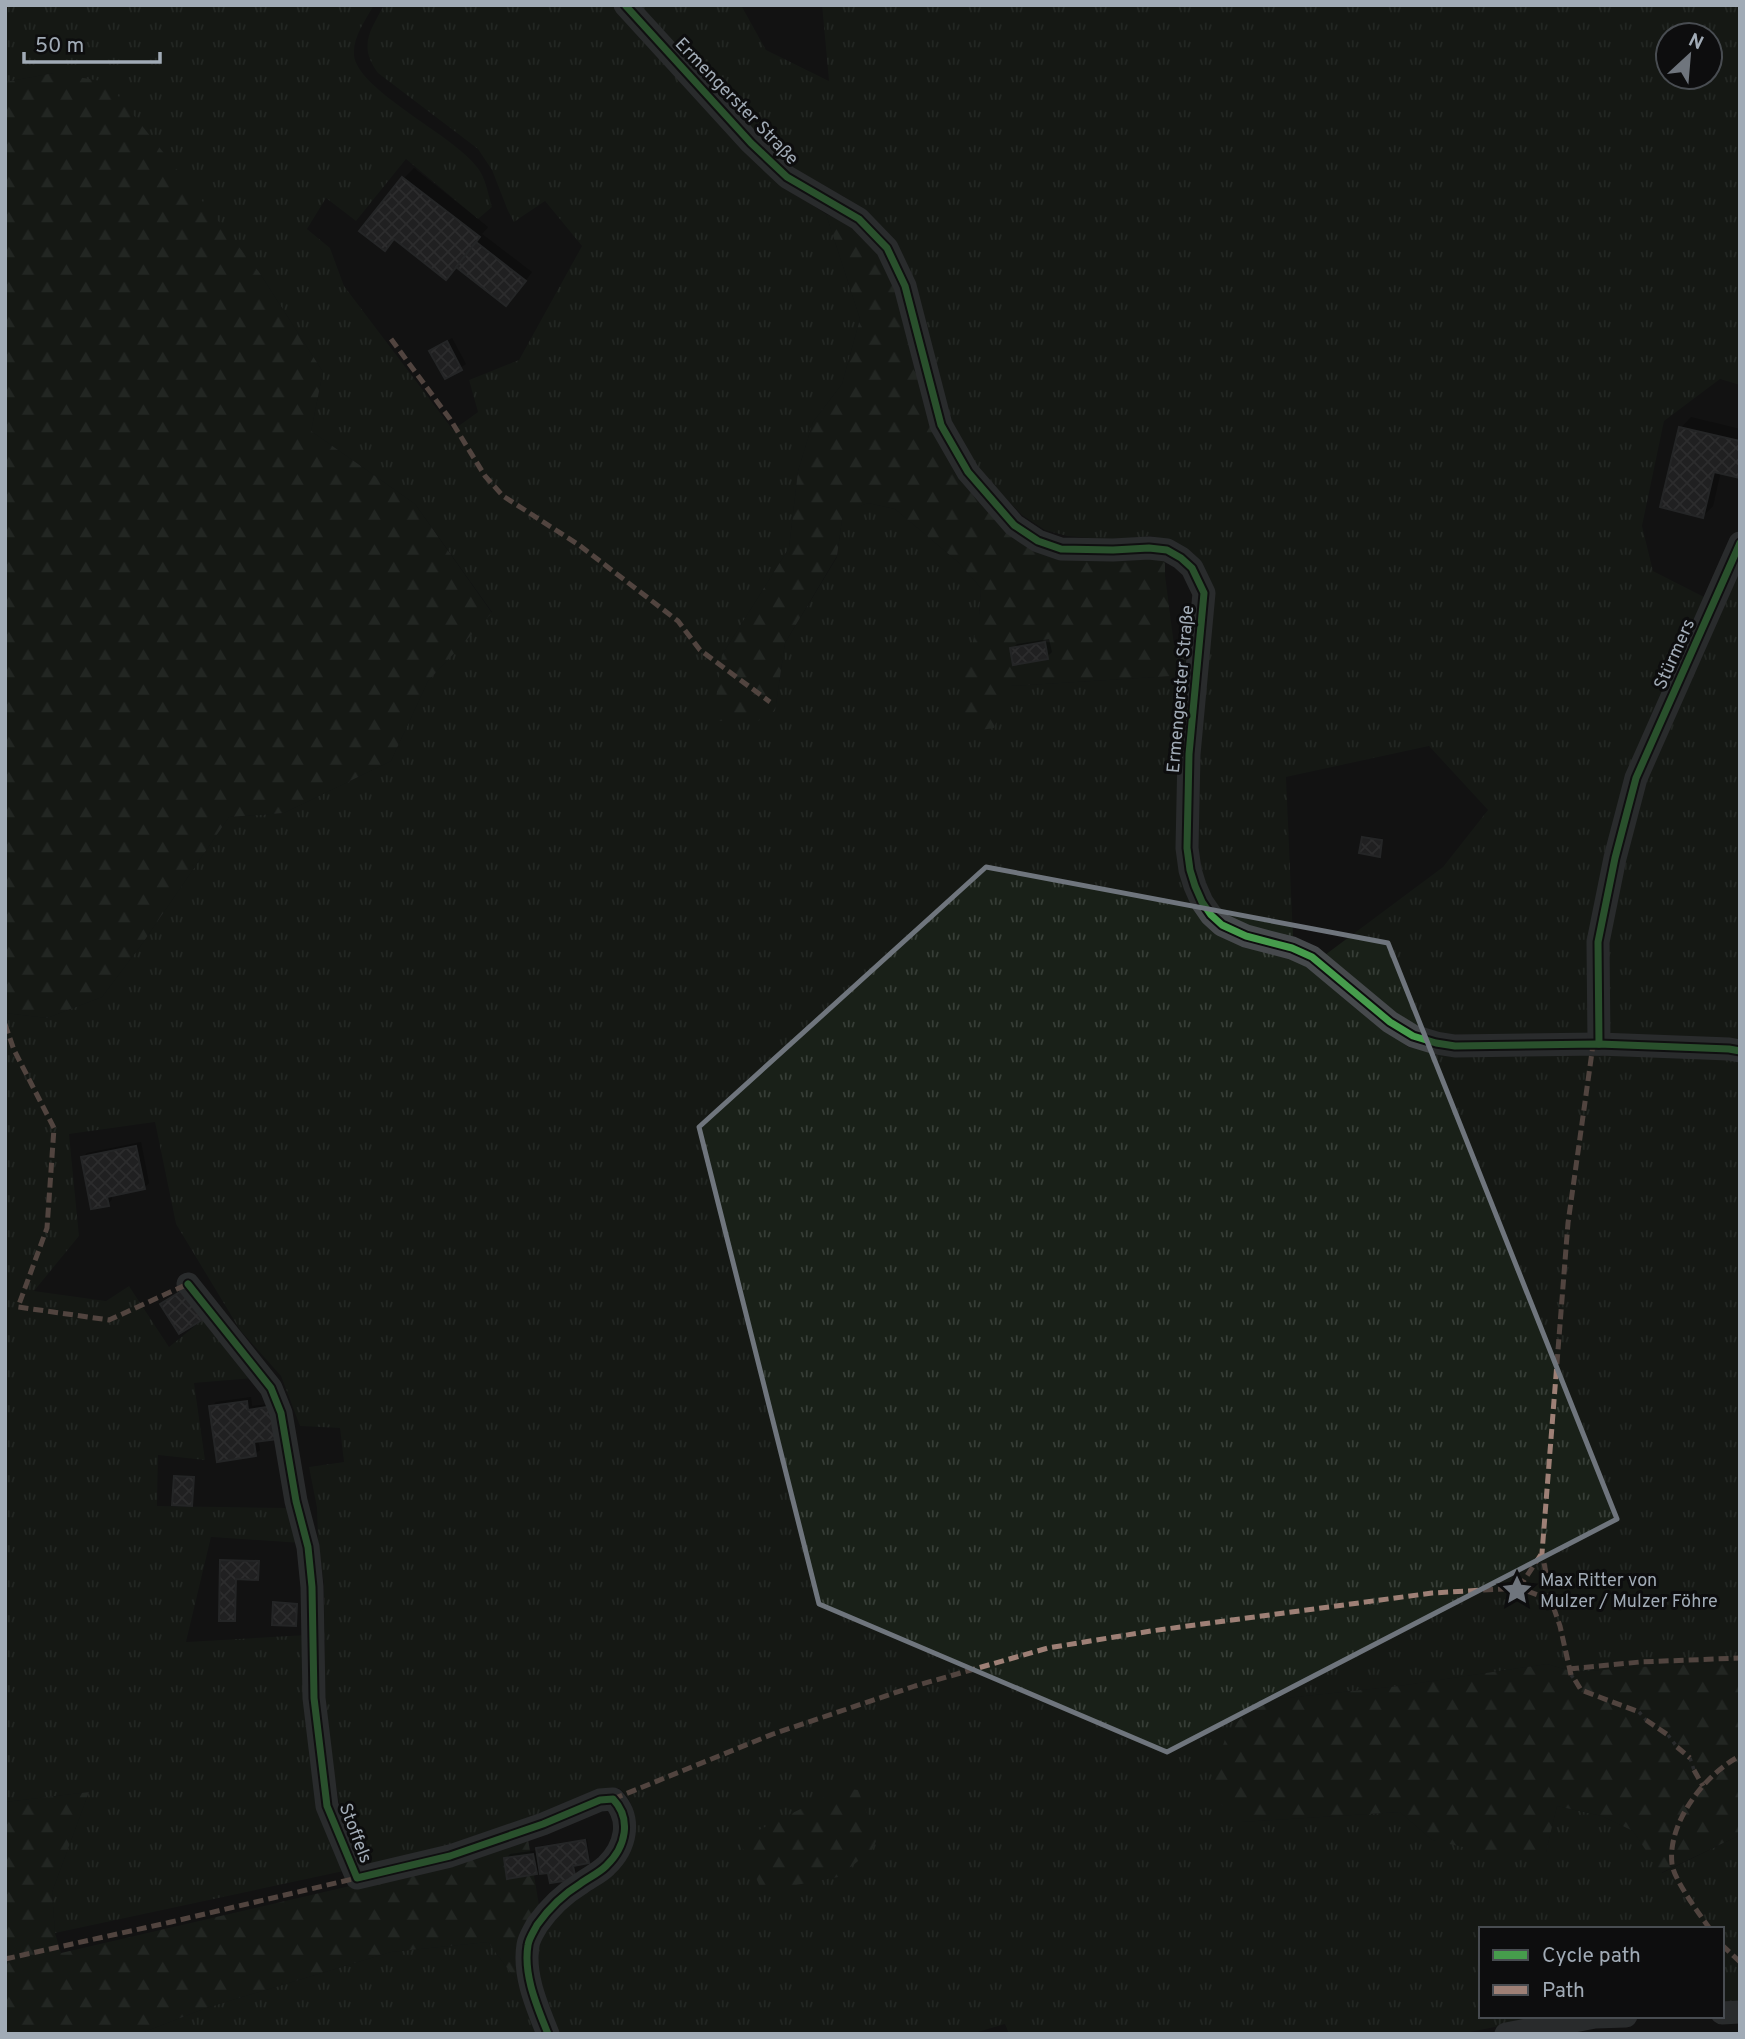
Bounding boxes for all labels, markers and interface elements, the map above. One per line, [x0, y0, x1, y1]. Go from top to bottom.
scale bar [24, 21, 161, 65]
north arrow [1654, 21, 1724, 91]
text: N [1684, 29, 1707, 56]
text: 50 m [35, 33, 84, 60]
street label: Ermengerster Straße [669, 33, 803, 171]
street label: Ermengerster Straße [1163, 604, 1200, 774]
street label: Stürmers [1650, 616, 1701, 694]
place label: Max Ritter von Mulzer / Mulzer Föhre [1540, 1570, 1718, 1614]
place icon: Max Ritter von Mulzer / Mulzer Föhre [1500, 1573, 1534, 1607]
street label: Stoffels [333, 1800, 376, 1867]
legend [1479, 1927, 1724, 2018]
text: Cycle path [1542, 1943, 1641, 1970]
text: Path [1542, 1978, 1585, 2005]

